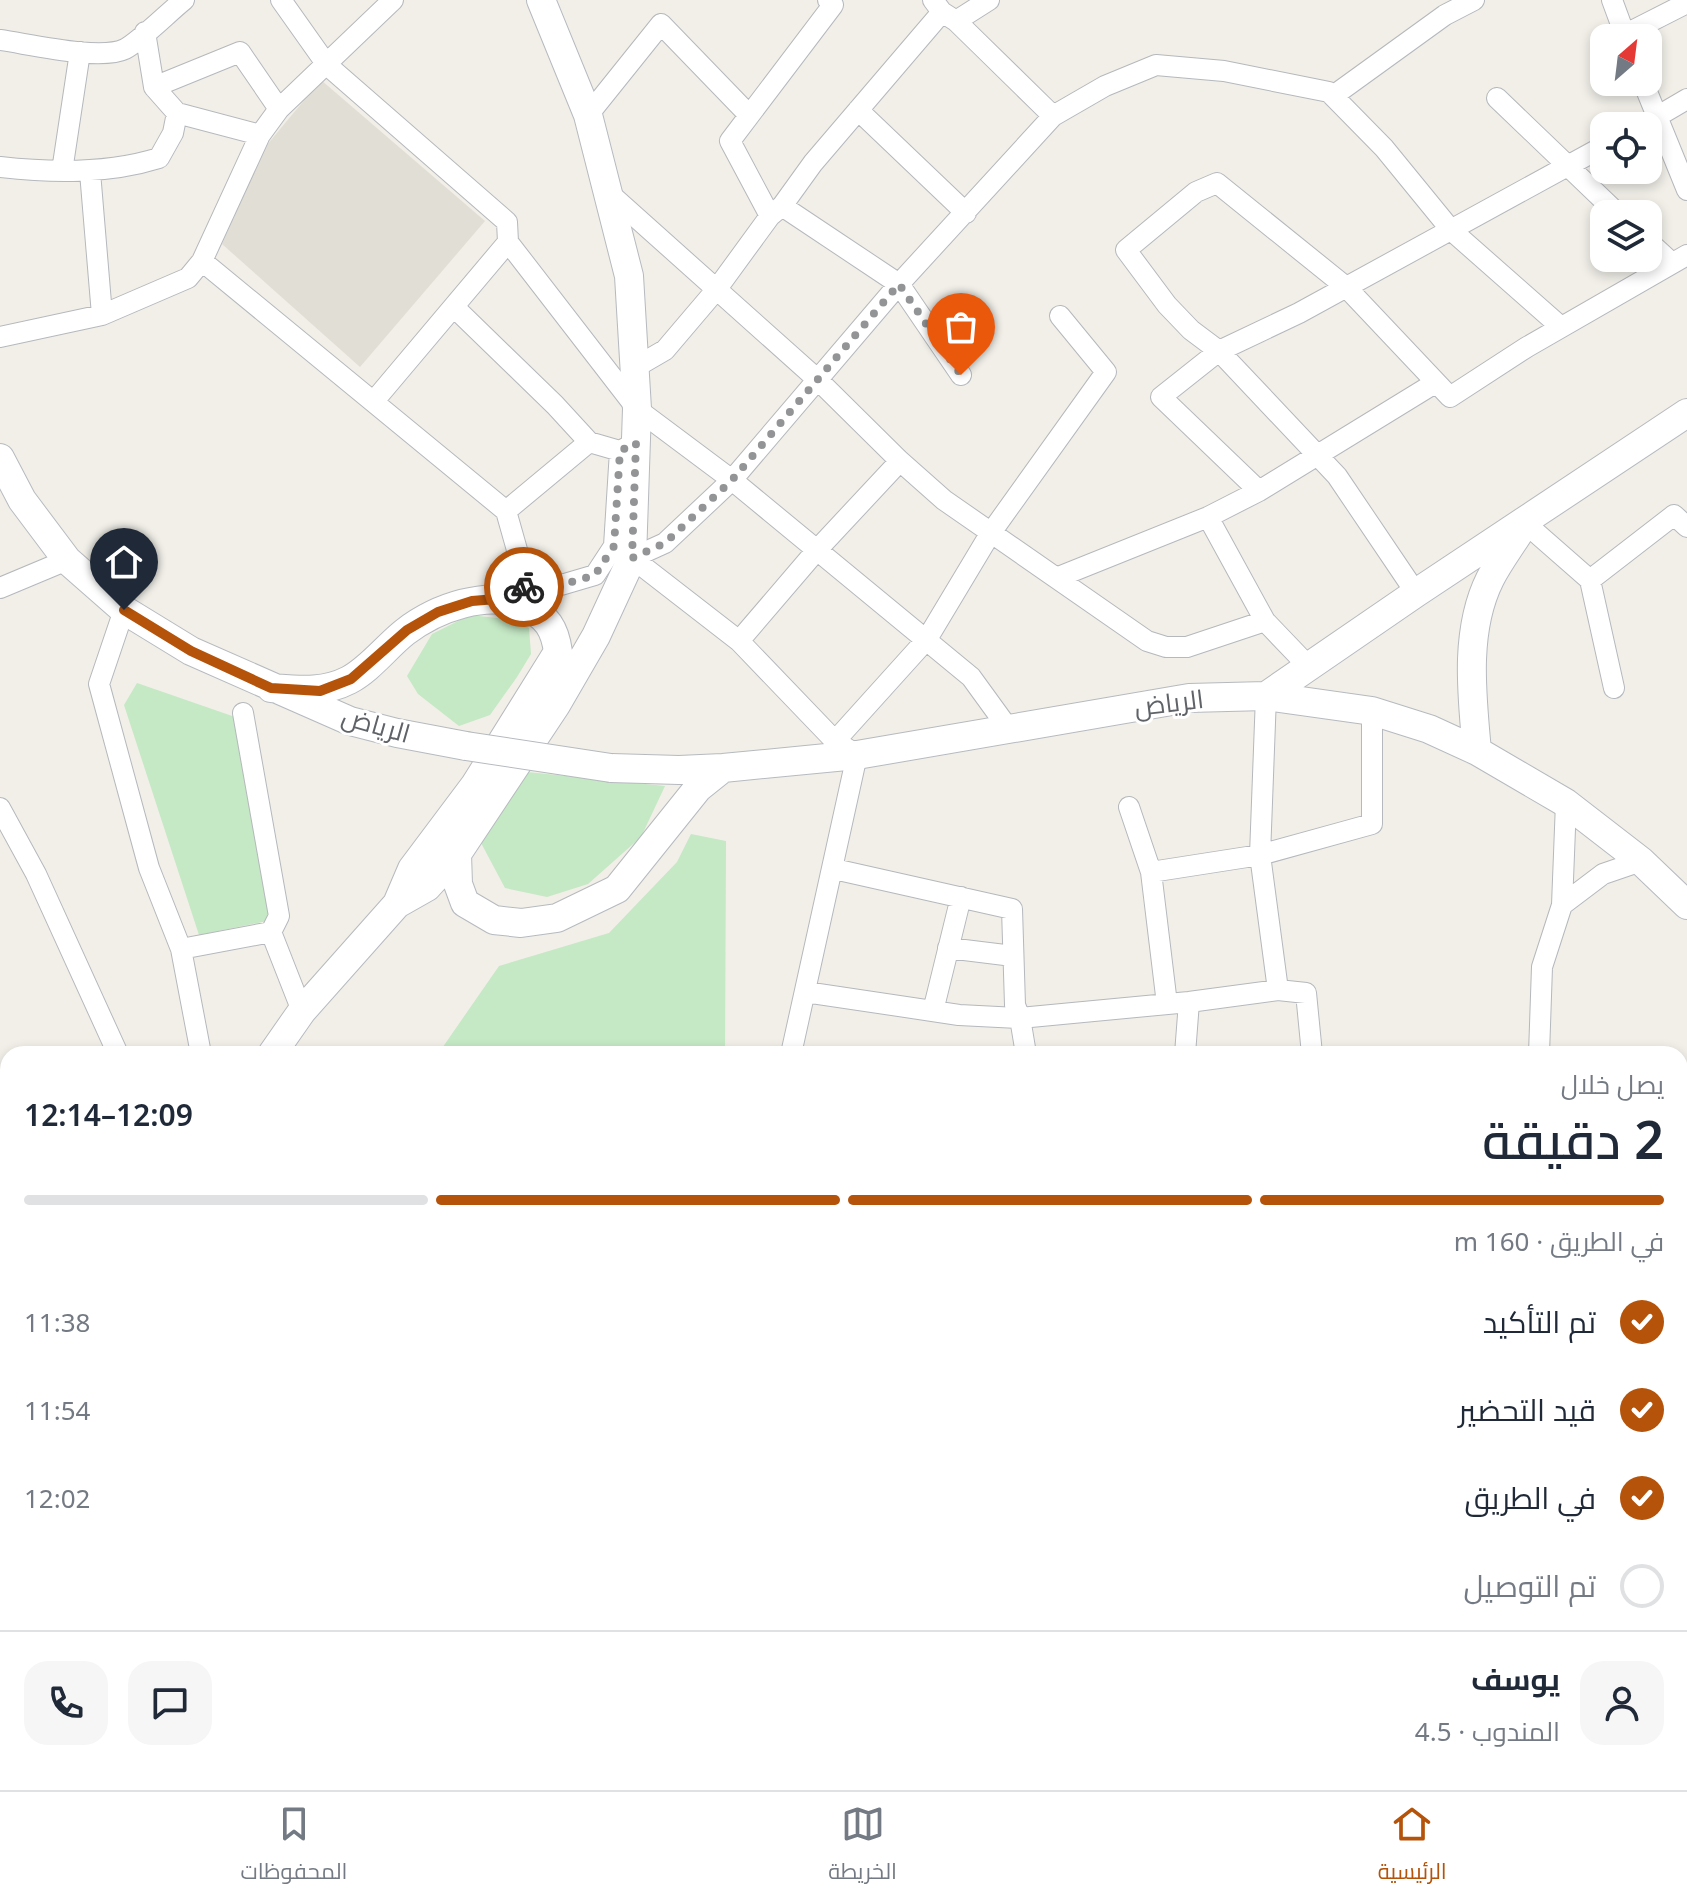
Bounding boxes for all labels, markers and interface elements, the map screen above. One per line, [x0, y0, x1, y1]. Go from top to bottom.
north arrow [1590, 24, 1662, 96]
map controls [1590, 24, 1662, 272]
button: locate [1590, 112, 1662, 184]
button: layers [1590, 200, 1662, 272]
pin [927, 293, 995, 375]
icon: bag [939, 305, 983, 349]
pin [90, 528, 158, 610]
icon: home [102, 540, 146, 584]
courier [484, 547, 564, 627]
icon: bike [502, 565, 546, 609]
street label: الرياض [1132, 680, 1206, 724]
street label: الرياض [338, 697, 415, 751]
text: يصل خلال [1561, 1066, 1664, 1102]
text: 12:09–12:14 [24, 1094, 193, 1135]
text: 2 دقيقة [1482, 1103, 1664, 1174]
text: في الطريق · 160 m [1454, 1223, 1664, 1259]
icon: check [1620, 1300, 1664, 1344]
text: تم التأكيد [1483, 1301, 1596, 1342]
text: 11:38 [24, 1304, 90, 1340]
icon: check [1620, 1388, 1664, 1432]
text: قيد التحضير [1458, 1389, 1596, 1430]
text: 11:54 [24, 1392, 90, 1428]
icon: check [1620, 1476, 1664, 1520]
text: في الطريق [1464, 1477, 1596, 1518]
text: 12:02 [24, 1480, 90, 1516]
text: تم التوصيل [1464, 1565, 1596, 1606]
text: يوسف [1471, 1658, 1560, 1699]
button: phone [24, 1661, 108, 1745]
button: chat [128, 1661, 212, 1745]
button: person [1580, 1661, 1664, 1745]
text: المندوب · 4.5 [1415, 1713, 1560, 1749]
tab: المحفوظات [240, 1802, 347, 1892]
tab: الخريطة [828, 1802, 897, 1892]
tab: الرئيسية [1378, 1802, 1447, 1892]

